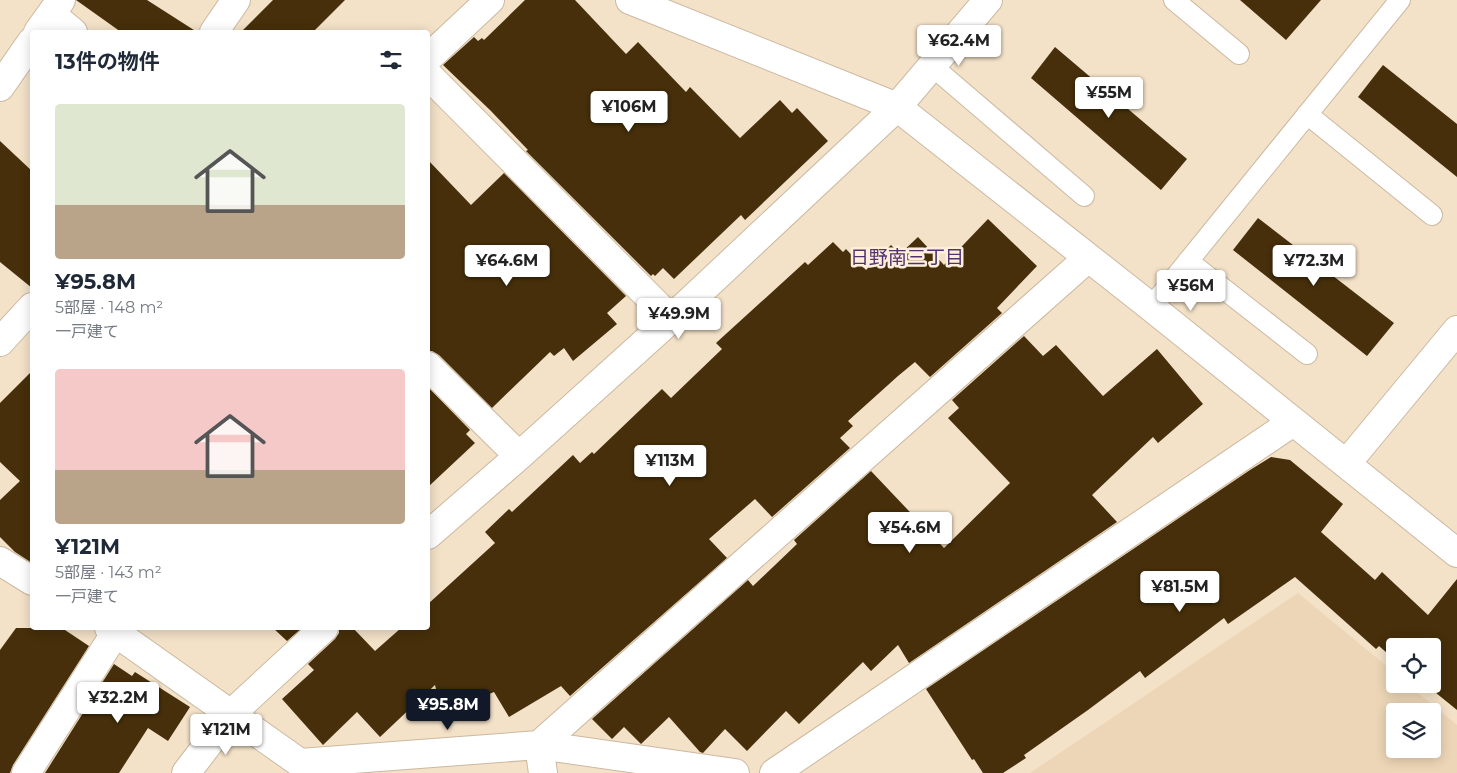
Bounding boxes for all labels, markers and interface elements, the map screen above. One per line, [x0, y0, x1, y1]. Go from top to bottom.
pin: ¥62.4M [918, 24, 1000, 67]
text: ¥62.4M [928, 31, 990, 50]
icon: filters [377, 46, 405, 74]
text: 13件の物件 [55, 49, 160, 74]
pin: ¥55M [1079, 76, 1139, 119]
text: ¥55M [1086, 83, 1132, 102]
pin: ¥106M [594, 90, 664, 133]
text: ¥106M [602, 97, 656, 116]
icon: home [185, 136, 275, 226]
pin: ¥64.6M [466, 244, 548, 287]
pin: ¥72.3M [1273, 244, 1355, 287]
district label: 日野南三丁目 [850, 246, 964, 269]
text: ¥64.6M [476, 251, 538, 270]
text: ¥72.3M [1284, 251, 1344, 270]
text: ¥95.8M [55, 269, 136, 294]
pin: ¥56M [1161, 270, 1221, 312]
text: ¥56M [1168, 276, 1214, 295]
text: 5部屋 · 148 m² [55, 298, 163, 317]
pin: ¥49.9M [638, 298, 720, 340]
text: ¥49.9M [648, 304, 710, 323]
text: 一戸建て [55, 322, 119, 341]
icon: home [185, 401, 275, 491]
pin: ¥113M [635, 444, 705, 487]
text: ¥113M [645, 451, 695, 470]
pin: ¥54.6M [869, 512, 951, 554]
text: ¥54.6M [879, 518, 941, 537]
text: ¥121M [55, 534, 120, 559]
text: 5部屋 · 143 m² [55, 563, 162, 582]
pin: ¥81.5M [1139, 570, 1221, 613]
text: ¥81.5M [1151, 577, 1209, 596]
text: 一戸建て [55, 587, 119, 606]
map controls [1386, 638, 1441, 758]
button: locate [1386, 638, 1441, 693]
pin: ¥32.2M [77, 682, 159, 724]
text: ¥32.2M [88, 688, 148, 707]
pin: ¥95.8M [407, 688, 489, 731]
text: ¥95.8M [417, 695, 479, 714]
button: layers [1386, 703, 1441, 758]
pin: ¥121M [191, 714, 261, 756]
text: ¥121M [201, 720, 251, 739]

